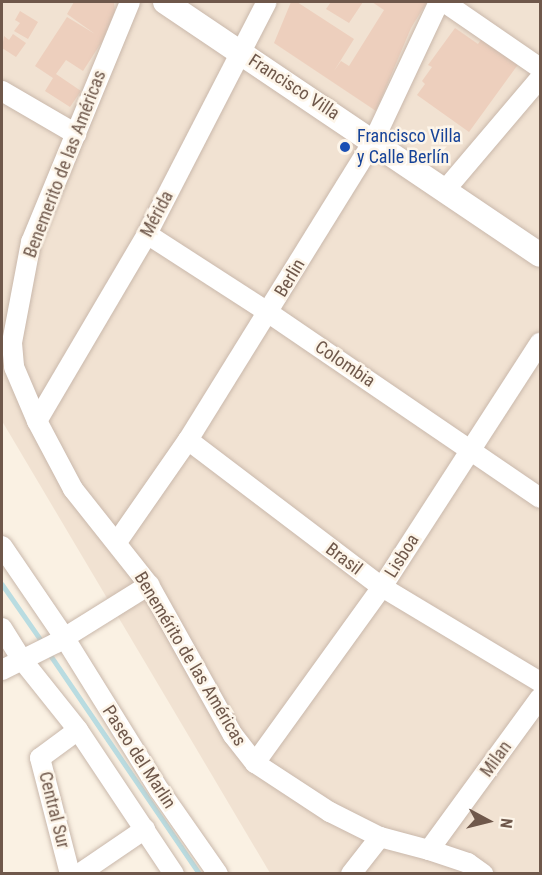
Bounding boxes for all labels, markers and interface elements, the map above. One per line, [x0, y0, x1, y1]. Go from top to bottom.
street label: Francisco Villa [244, 50, 344, 124]
street label: Benemerito de las Américas [19, 67, 111, 261]
place label: Francisco Villa y Calle Berlín [357, 126, 461, 168]
marker: Francisco Villa y Calle Berlín [338, 140, 352, 154]
street label: Mérida [136, 187, 178, 241]
street label: Berlin [270, 255, 310, 301]
street label: Colombia [311, 336, 379, 392]
street label: Lisboa [380, 530, 424, 582]
street label: Brasil [322, 538, 366, 580]
street label: Benemérito de las Américas [129, 568, 251, 750]
street label: Paseo del Marlin [98, 701, 180, 813]
street label: Milan [476, 737, 516, 781]
street label: Central Sur [34, 769, 74, 851]
north arrow [458, 791, 518, 851]
text: N [496, 817, 516, 829]

